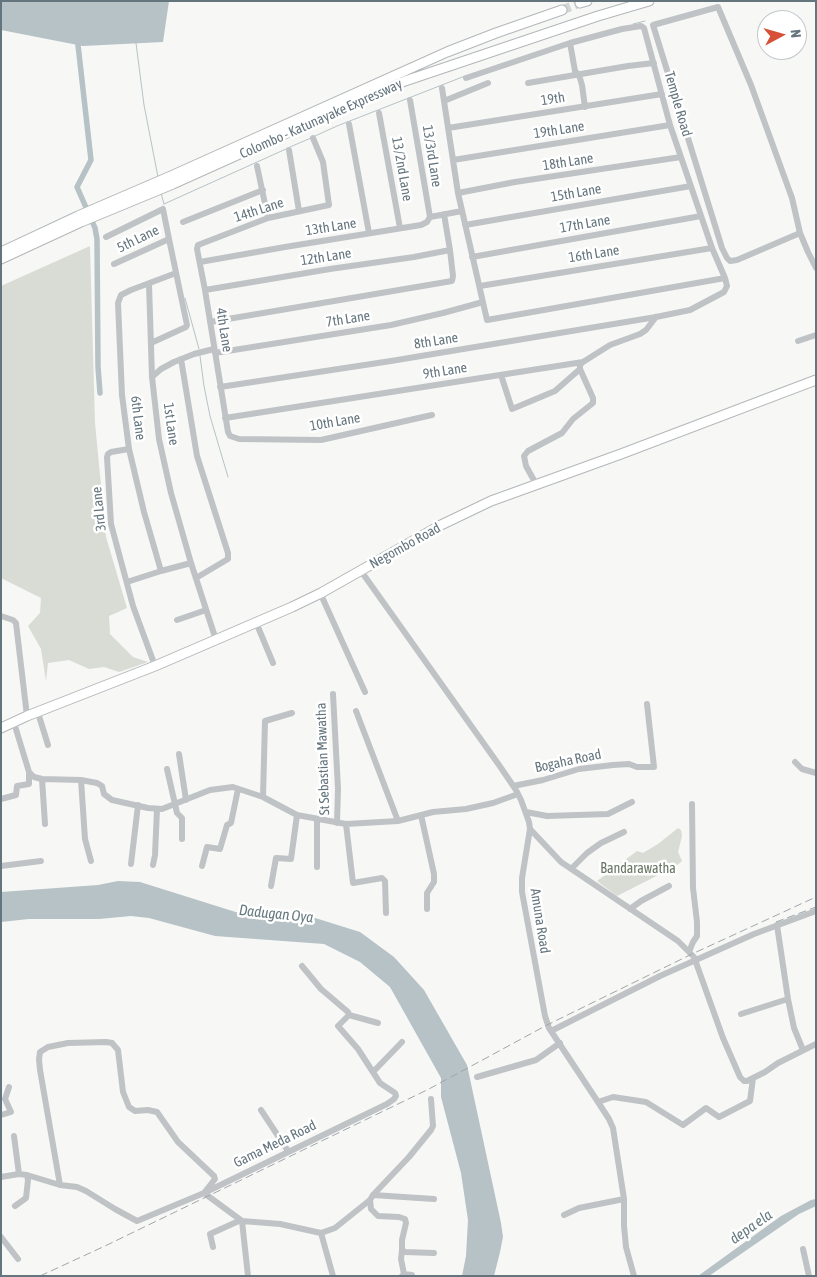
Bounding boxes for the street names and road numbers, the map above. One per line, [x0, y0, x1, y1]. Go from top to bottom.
street label: Temple Road [661, 70, 695, 138]
street label: Colombo - Katunayake Expressway [237, 75, 405, 163]
street label: 19th [540, 89, 566, 109]
street label: 19th Lane [533, 118, 585, 142]
street label: 13/3rd Lane [419, 124, 445, 188]
street label: 13/2nd Lane [388, 136, 416, 202]
street label: 18th Lane [542, 150, 594, 174]
street label: 15th Lane [549, 180, 603, 206]
street label: 14th Lane [232, 194, 286, 226]
street label: 17th Lane [558, 211, 612, 237]
street label: 13th Lane [305, 215, 357, 239]
street label: 5th Lane [114, 222, 162, 256]
street label: 16th Lane [568, 242, 620, 266]
street label: 12th Lane [300, 245, 352, 269]
street label: 4th Lane [212, 307, 236, 353]
street label: 7th Lane [325, 307, 371, 331]
street label: 8th Lane [413, 329, 459, 353]
street label: 9th Lane [422, 359, 468, 383]
street label: 6th Lane [127, 395, 149, 441]
street label: 1st Lane [160, 402, 182, 446]
street label: 10th Lane [308, 409, 362, 435]
street label: 3rd Lane [88, 486, 110, 532]
street label: Negombo Road [366, 520, 444, 572]
street label: St Sebastian Mawatha [313, 702, 333, 816]
street label: Bogaha Road [533, 746, 603, 776]
street label: Amuna Road [527, 887, 553, 955]
street label: Gama Meda Road [231, 1117, 319, 1171]

